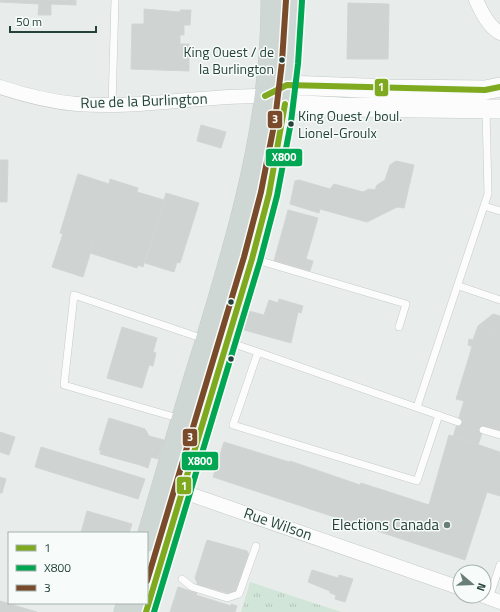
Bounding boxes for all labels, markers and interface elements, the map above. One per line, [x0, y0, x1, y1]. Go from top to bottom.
scale bar [10, 8, 96, 34]
text: 50 m [16, 12, 42, 31]
place label: King Ouest / de la Burlington [184, 41, 274, 79]
marker: King Ouest / de la Burlington [277, 55, 287, 65]
line badge: 1 [374, 78, 389, 97]
text: 1 [378, 79, 384, 95]
street label: Rue de la Burlington [80, 87, 208, 114]
place label: King Ouest / boul. Lionel-Groulx [298, 105, 402, 143]
line badge: 3 [267, 110, 283, 129]
text: 3 [272, 111, 278, 127]
marker: King Ouest / boul. Lionel-Groulx [286, 119, 296, 129]
line badge: X800 [265, 148, 303, 167]
text: X800 [272, 149, 296, 165]
unlabelled marker [226, 297, 236, 307]
unlabelled marker [226, 354, 236, 364]
line badge: 3 [182, 428, 198, 447]
text: 3 [187, 429, 193, 445]
line badge: X800 [181, 451, 219, 471]
text: X800 [188, 453, 212, 469]
line badge: 1 [176, 476, 192, 495]
text: 1 [181, 478, 187, 494]
street label: Rue Wilson [241, 501, 315, 546]
place label: Elections Canada [332, 513, 439, 536]
marker: Elections Canada [442, 520, 452, 530]
legend [8, 532, 148, 604]
text: 1 [44, 538, 51, 557]
text: X800 [44, 558, 71, 577]
north arrow [452, 564, 492, 604]
text: 3 [44, 578, 51, 597]
text: N [473, 581, 490, 593]

